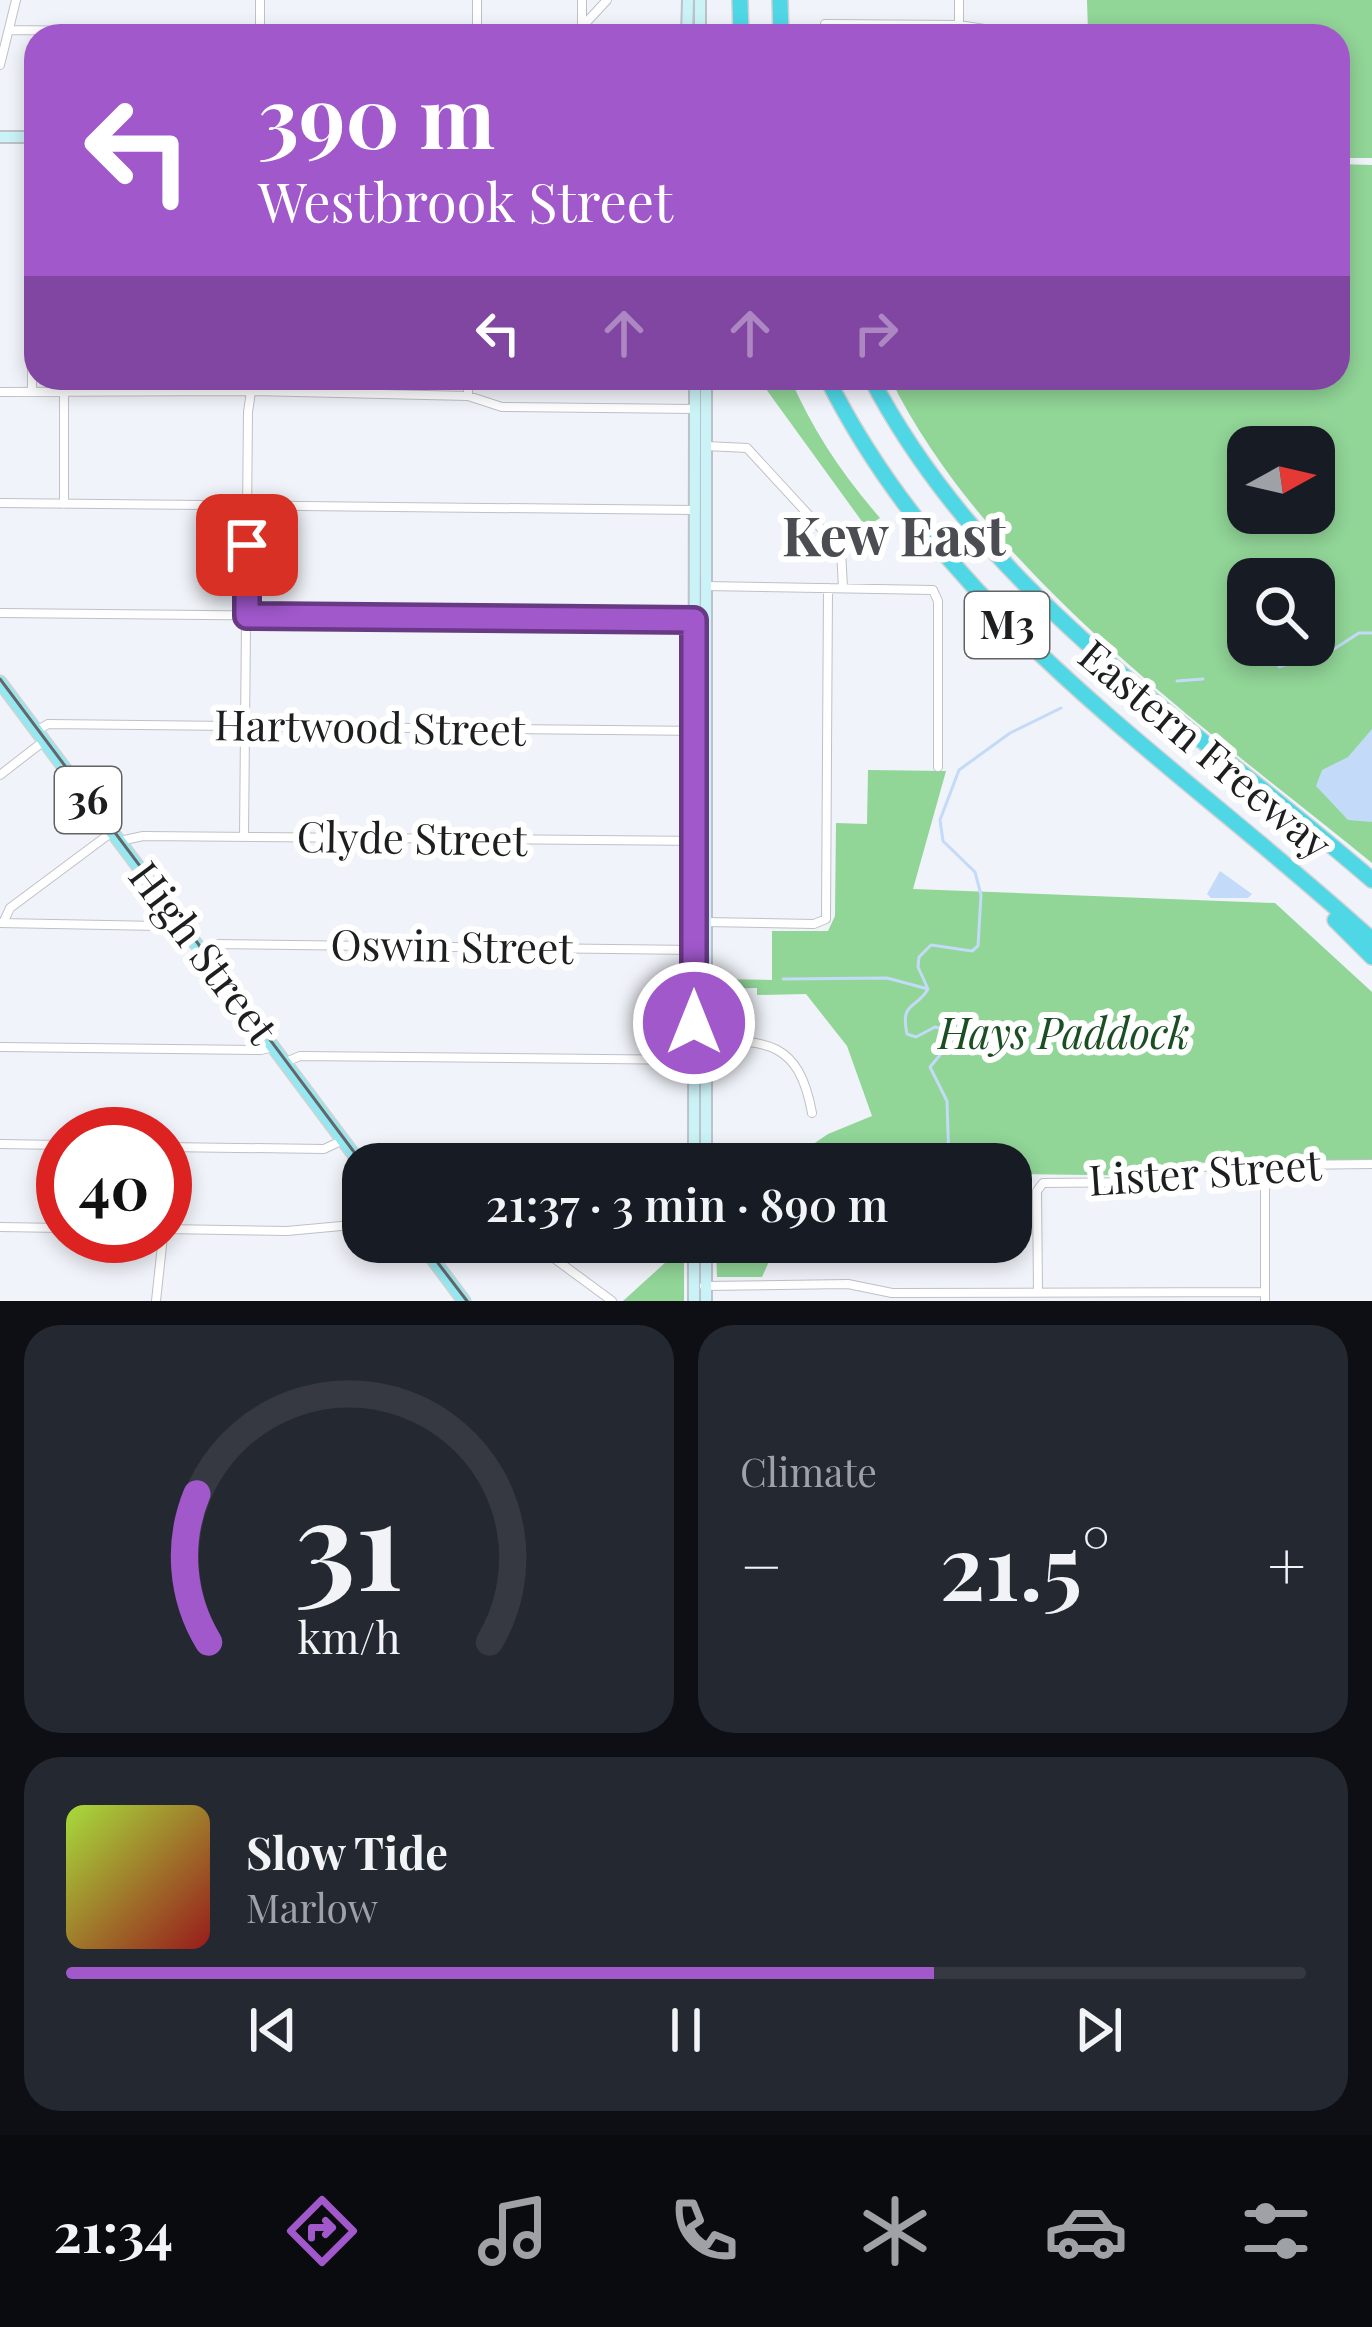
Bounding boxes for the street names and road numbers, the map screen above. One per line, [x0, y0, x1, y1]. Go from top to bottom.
road number: M3 [965, 592, 1049, 658]
street label: Eastern Freeway [1068, 626, 1344, 871]
street label: Hartwood Street [214, 695, 527, 757]
road number: 36 [55, 767, 121, 833]
street label: Clyde Street [296, 807, 529, 867]
street label: High Street [118, 849, 292, 1055]
street label: Oswin Street [330, 915, 575, 975]
street label: Lister Street [1087, 1135, 1324, 1207]

